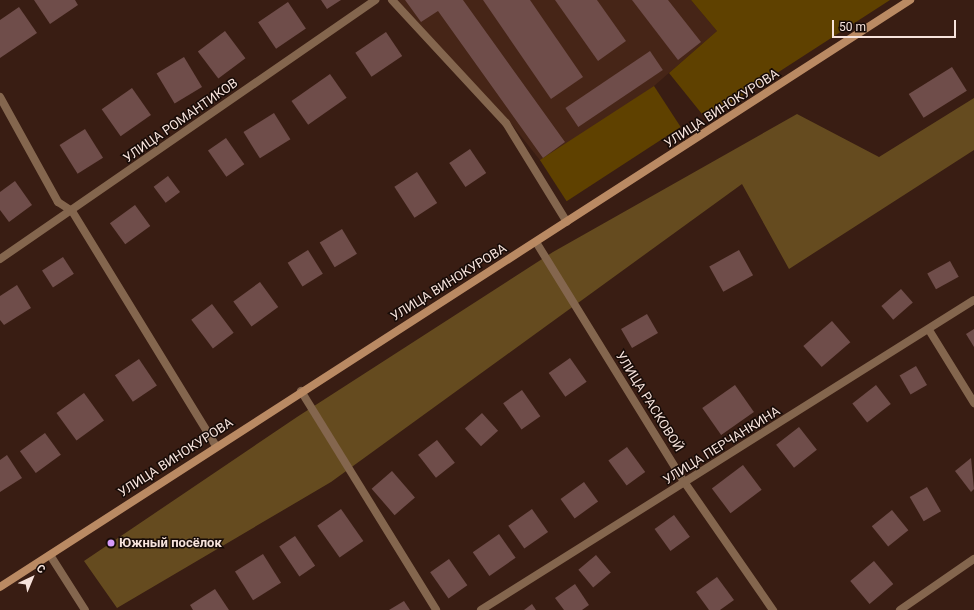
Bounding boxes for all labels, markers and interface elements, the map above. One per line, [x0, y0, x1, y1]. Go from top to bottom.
scale bar [834, 12, 958, 38]
text: 50 m [839, 20, 866, 34]
street label: УЛИЦА ВИНОКУРОВА [662, 66, 782, 152]
street label: УЛИЦА РОМАНТИКОВ [121, 76, 241, 166]
street label: УЛИЦА ВИНОКУРОВА [388, 241, 510, 325]
street label: УЛИЦА РАСКОВОЙ [612, 349, 686, 455]
street label: УЛИЦА ПЕРЧАНКИНА [661, 404, 783, 488]
street label: УЛИЦА ВИНОКУРОВА [116, 415, 236, 501]
place label: Южный посёлок [119, 535, 222, 551]
marker: Южный посёлок [106, 538, 116, 548]
north arrow [12, 558, 52, 598]
text: С [34, 562, 48, 576]

